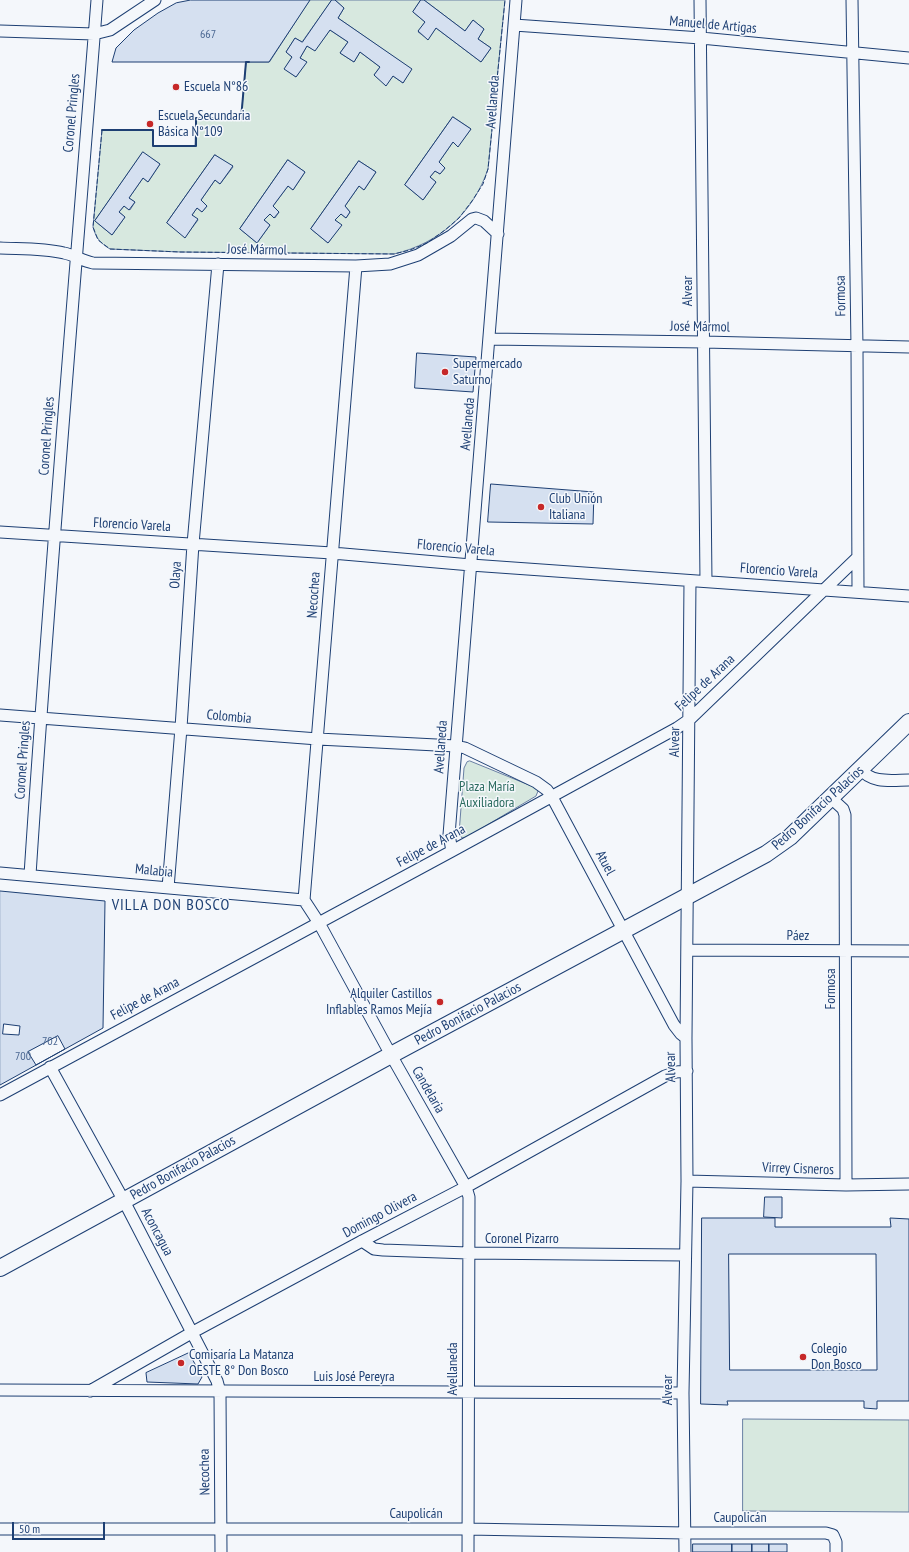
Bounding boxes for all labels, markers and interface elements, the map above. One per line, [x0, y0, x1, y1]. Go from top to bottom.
street label: Manuel de Artigas [669, 13, 757, 37]
house number: 667 [200, 28, 216, 42]
street label: Coronel Pringles [60, 73, 84, 153]
street label: Avellaneda [483, 75, 503, 129]
place label: Escuela N°86 [184, 79, 248, 95]
marker: Escuela N°86 [171, 82, 181, 92]
place label: Escuela Secundaria Básica N°109 [158, 108, 250, 140]
marker: Escuela Secundaria Básica N°109 [145, 119, 155, 129]
street label: José Mármol [227, 241, 287, 259]
street label: Formosa [832, 275, 850, 317]
street label: Alvear [680, 276, 696, 306]
street label: José Mármol [670, 318, 730, 336]
place label: Supermercado Saturno [453, 356, 522, 388]
marker: Supermercado Saturno [440, 367, 450, 377]
street label: Coronel Pringles [36, 396, 58, 476]
street label: Avellaneda [457, 397, 479, 451]
place label: Club Unión Italiana [549, 491, 602, 524]
marker: Club Unión Italiana [536, 502, 546, 512]
street label: Florencio Varela [93, 515, 171, 535]
street label: Florencio Varela [416, 536, 496, 560]
street label: Florencio Varela [740, 560, 818, 582]
street label: Olaya [167, 561, 185, 589]
street label: Necochea [304, 571, 324, 619]
street label: Felipe de Arana [672, 651, 738, 715]
street label: Colombia [206, 707, 252, 727]
street label: Coronel Pringles [12, 720, 34, 800]
street label: Avellaneda [431, 720, 451, 774]
street label: Alvear [666, 727, 684, 757]
street label: Pedro Bonifacio Palacios [769, 762, 867, 854]
park label: Plaza María Auxiliadora [459, 779, 515, 812]
street label: Felipe de Arana [394, 821, 468, 871]
street label: Atuel [592, 848, 618, 878]
street label: Malabia [134, 861, 174, 881]
district label: VILLA DON BOSCO [112, 895, 230, 915]
street label: Páez [787, 927, 809, 945]
street label: Formosa [823, 968, 839, 1010]
street label: Felipe de Arana [108, 974, 182, 1024]
street label: Pedro Bonifacio Palacios [412, 979, 524, 1049]
place label: Alquiler Castillos Inflables Ramos Mejía [326, 986, 432, 1018]
marker: Alquiler Castillos Inflables Ramos Mejía [435, 997, 445, 1007]
house number: 702 [42, 1035, 58, 1049]
house number: 700 [15, 1050, 31, 1064]
street label: Alvear [662, 1052, 680, 1082]
street label: Candelaria [408, 1064, 448, 1116]
street label: Pedro Bonifacio Palacios [127, 1132, 239, 1204]
street label: Virrey Cisneros [762, 1159, 834, 1179]
street label: Domingo Olivera [340, 1188, 420, 1242]
street label: Aconcagua [137, 1205, 177, 1259]
street label: Coronel Pizarro [485, 1231, 559, 1247]
place label: Colegio Don Bosco [811, 1341, 862, 1374]
street label: Avellaneda [445, 1342, 461, 1396]
place label: Comisaría La Matanza OESTE 8° Don Bosco [189, 1347, 294, 1380]
marker: Colegio Don Bosco [798, 1352, 808, 1362]
marker: Comisaría La Matanza OESTE 8° Don Bosco [176, 1358, 186, 1368]
street label: Luis José Pereyra [313, 1369, 395, 1385]
street label: Alvear [660, 1375, 676, 1405]
street label: Necochea [196, 1449, 214, 1495]
street label: Caupolicán [389, 1506, 443, 1522]
street label: Caupolicán [713, 1510, 767, 1526]
scale bar [14, 1514, 107, 1540]
text: 50 m [19, 1521, 40, 1536]

